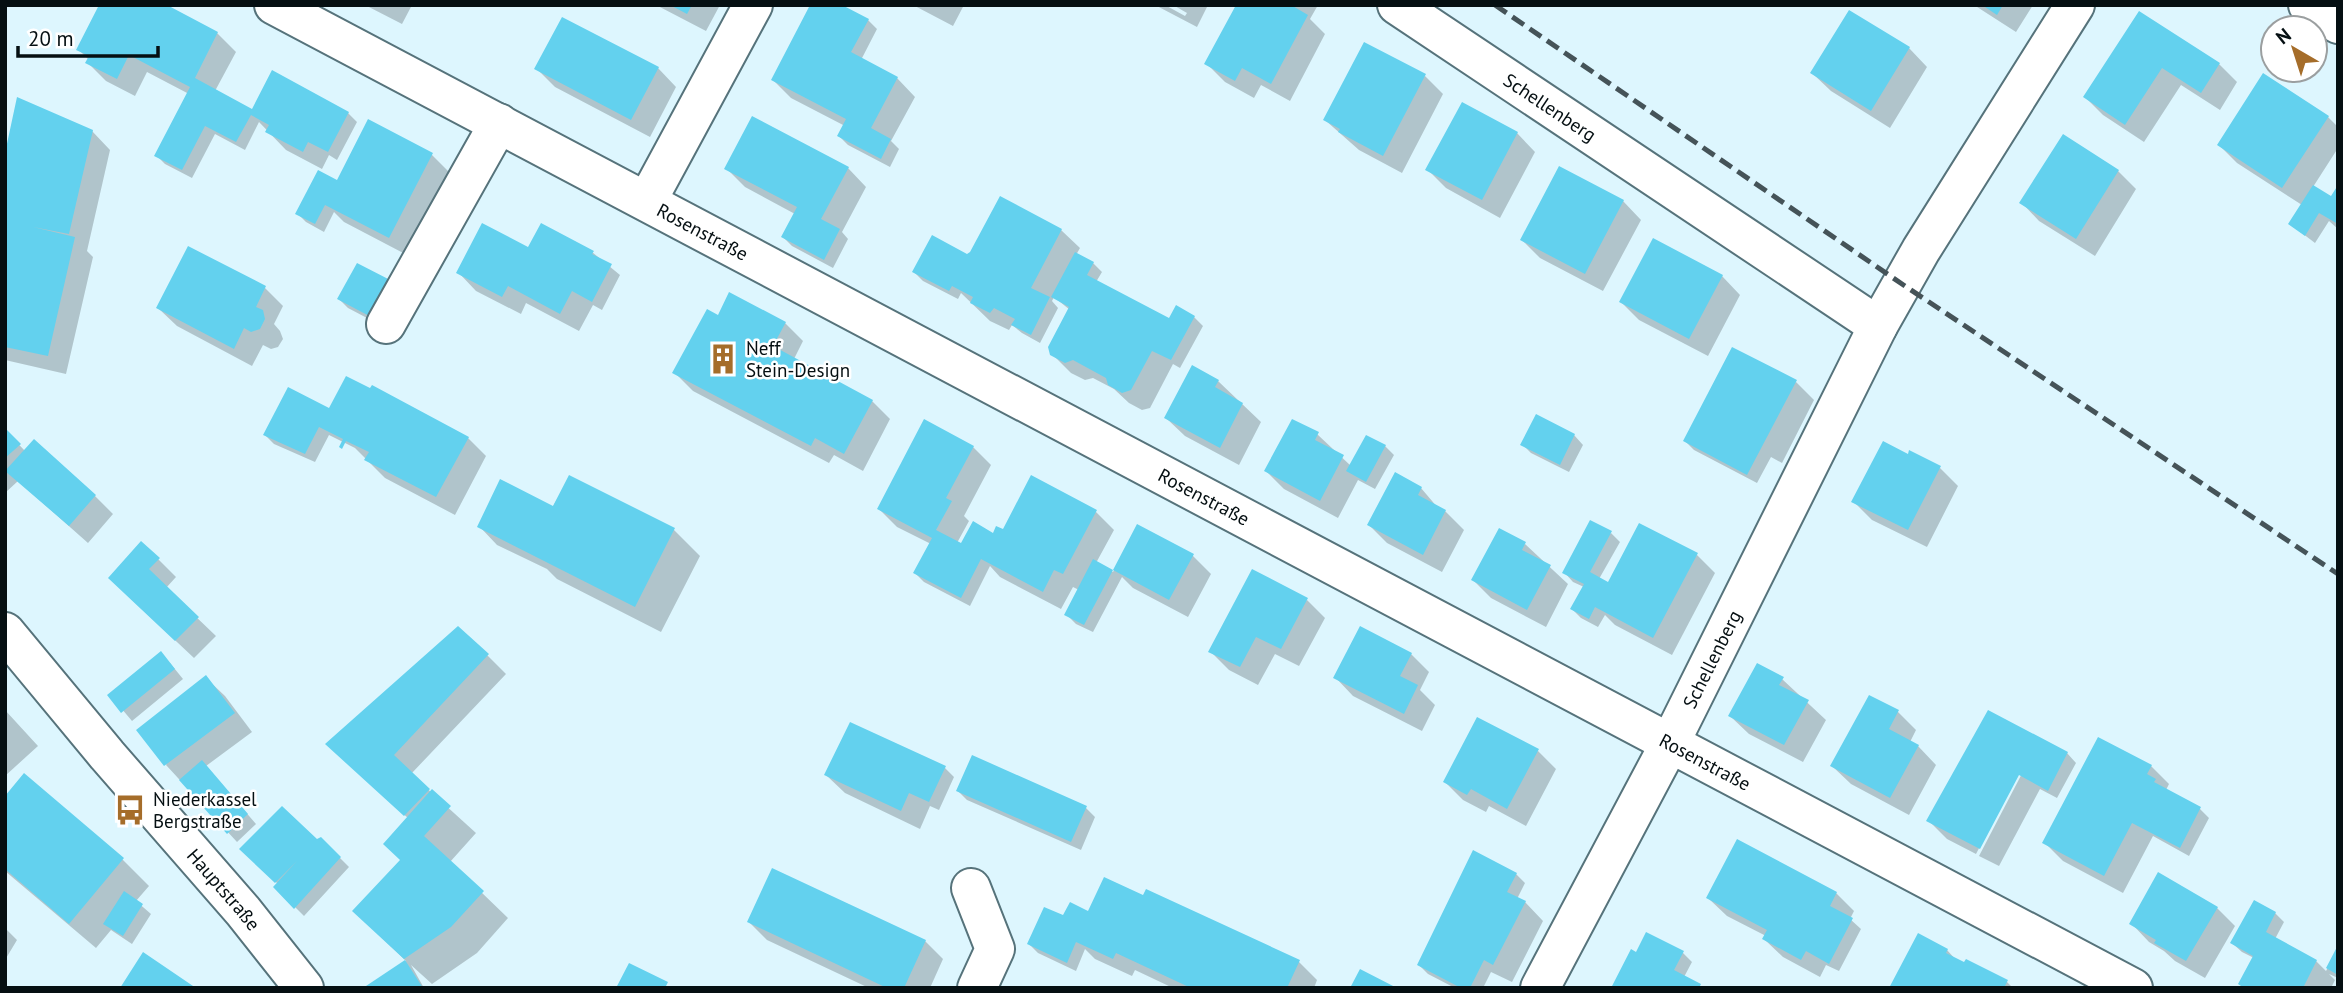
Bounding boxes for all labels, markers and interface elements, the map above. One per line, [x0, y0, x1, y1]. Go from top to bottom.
scale bar [18, 14, 158, 58]
north arrow [2259, 14, 2329, 84]
text: N [2271, 23, 2296, 49]
text: 20 m [28, 25, 74, 52]
street label: Schellenberg [1499, 68, 1601, 147]
street label: Rosenstraße [653, 198, 753, 266]
place label: Neff Stein-Design [746, 336, 850, 382]
building icon: Neff Stein-Design [706, 342, 740, 376]
street label: Rosenstraße [1154, 463, 1254, 531]
street label: Schellenberg [1677, 606, 1746, 712]
street label: Rosenstraße [1655, 728, 1755, 796]
place label: Niederkassel Bergstraße [153, 787, 257, 833]
bus stop icon: Niederkassel Bergstraße [113, 793, 147, 827]
street label: Hauptstraße [182, 844, 266, 935]

